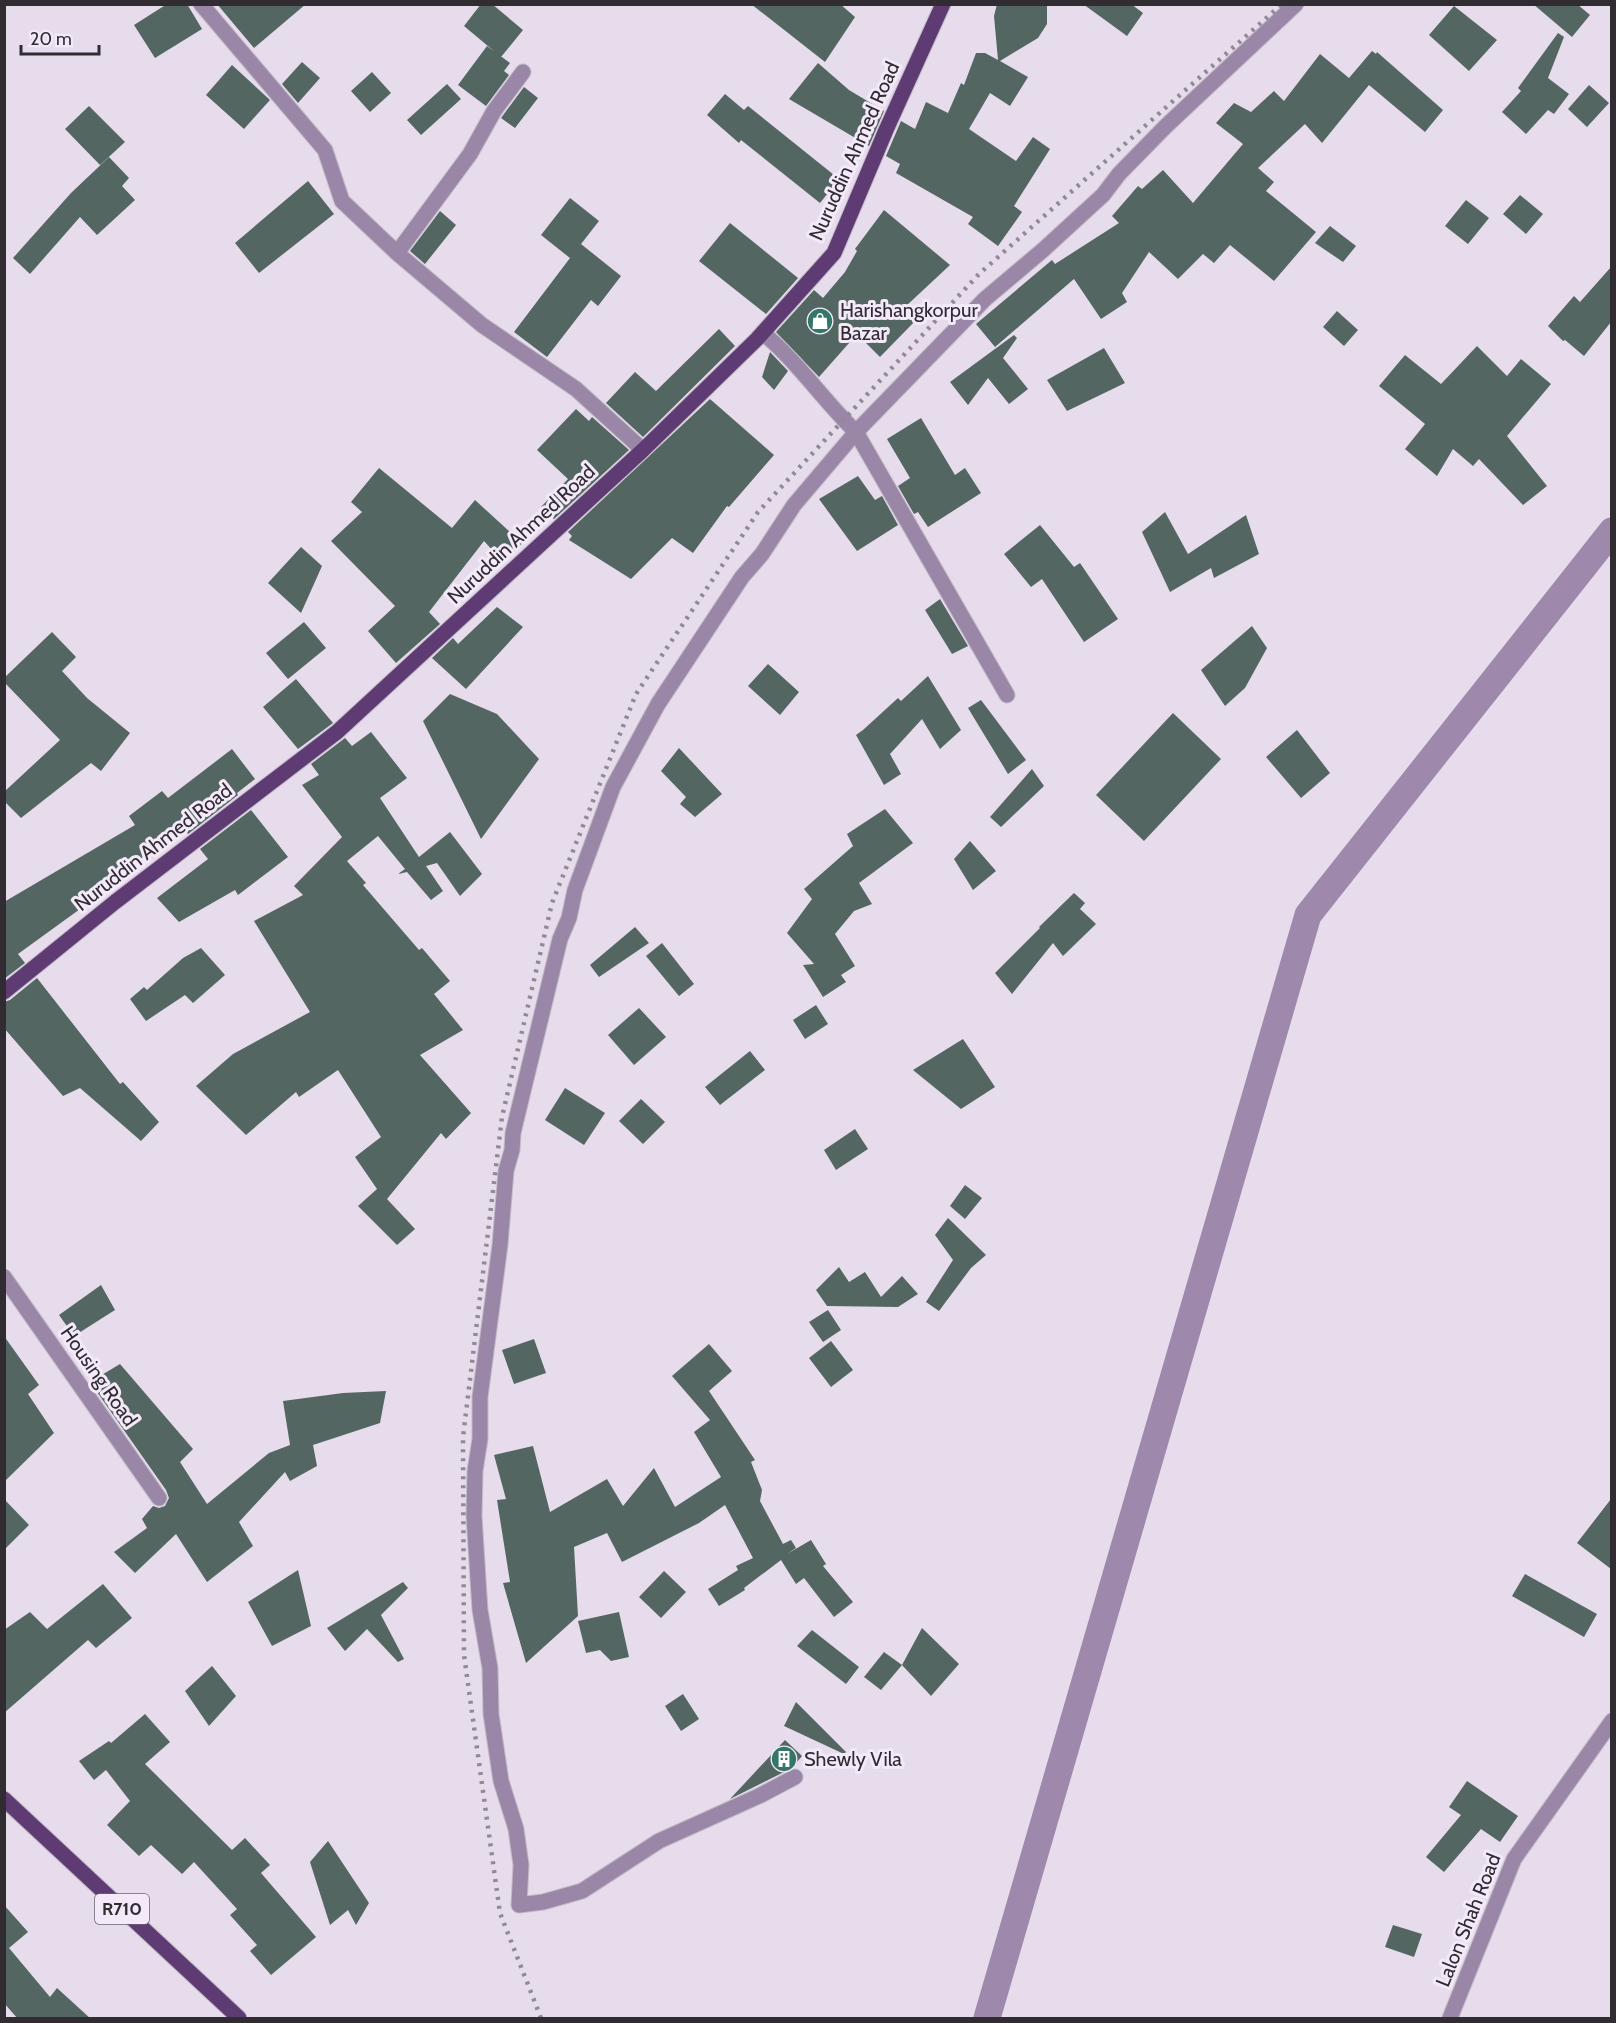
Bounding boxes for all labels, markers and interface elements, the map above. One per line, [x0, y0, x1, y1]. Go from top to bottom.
scale bar [21, 18, 99, 56]
text: 20 m [30, 28, 72, 50]
street label: Nuruddin Ahmed Road [804, 58, 904, 244]
place label: Harishangkorpur Bazar [840, 298, 978, 345]
shop icon: Harishangkorpur Bazar [805, 306, 835, 336]
street label: Nuruddin Ahmed Road [442, 459, 600, 609]
street label: Nuruddin Ahmed Road [69, 778, 237, 916]
street label: Housing Road [56, 1321, 142, 1431]
building icon: Shewly Vila [769, 1744, 799, 1774]
place label: Shewly Vila [804, 1747, 902, 1771]
street label: Lalon Shah Road [1430, 1850, 1506, 1990]
road number: R710 [95, 1894, 149, 1924]

